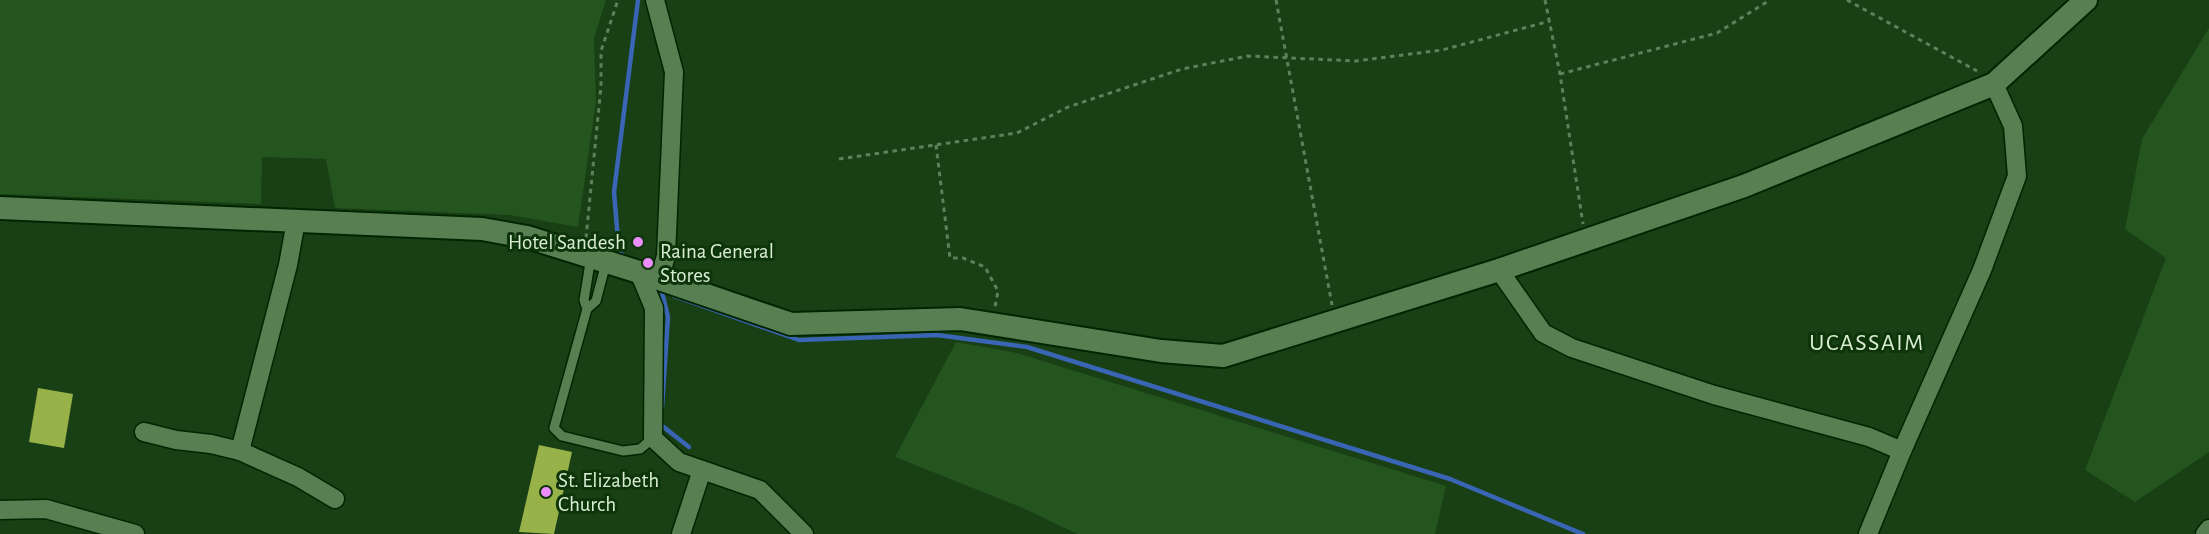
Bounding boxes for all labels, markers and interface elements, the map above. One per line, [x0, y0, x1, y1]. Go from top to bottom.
place label: Hotel Sandesh [508, 232, 626, 253]
marker: Hotel Sandesh [631, 235, 645, 249]
place label: Raina General Stores [660, 241, 774, 286]
marker: Raina General Stores [641, 256, 655, 270]
district label: UCASSAIM [1809, 331, 1925, 355]
place label: St. Elizabeth Church [558, 470, 659, 515]
marker: St. Elizabeth Church [539, 485, 553, 499]

